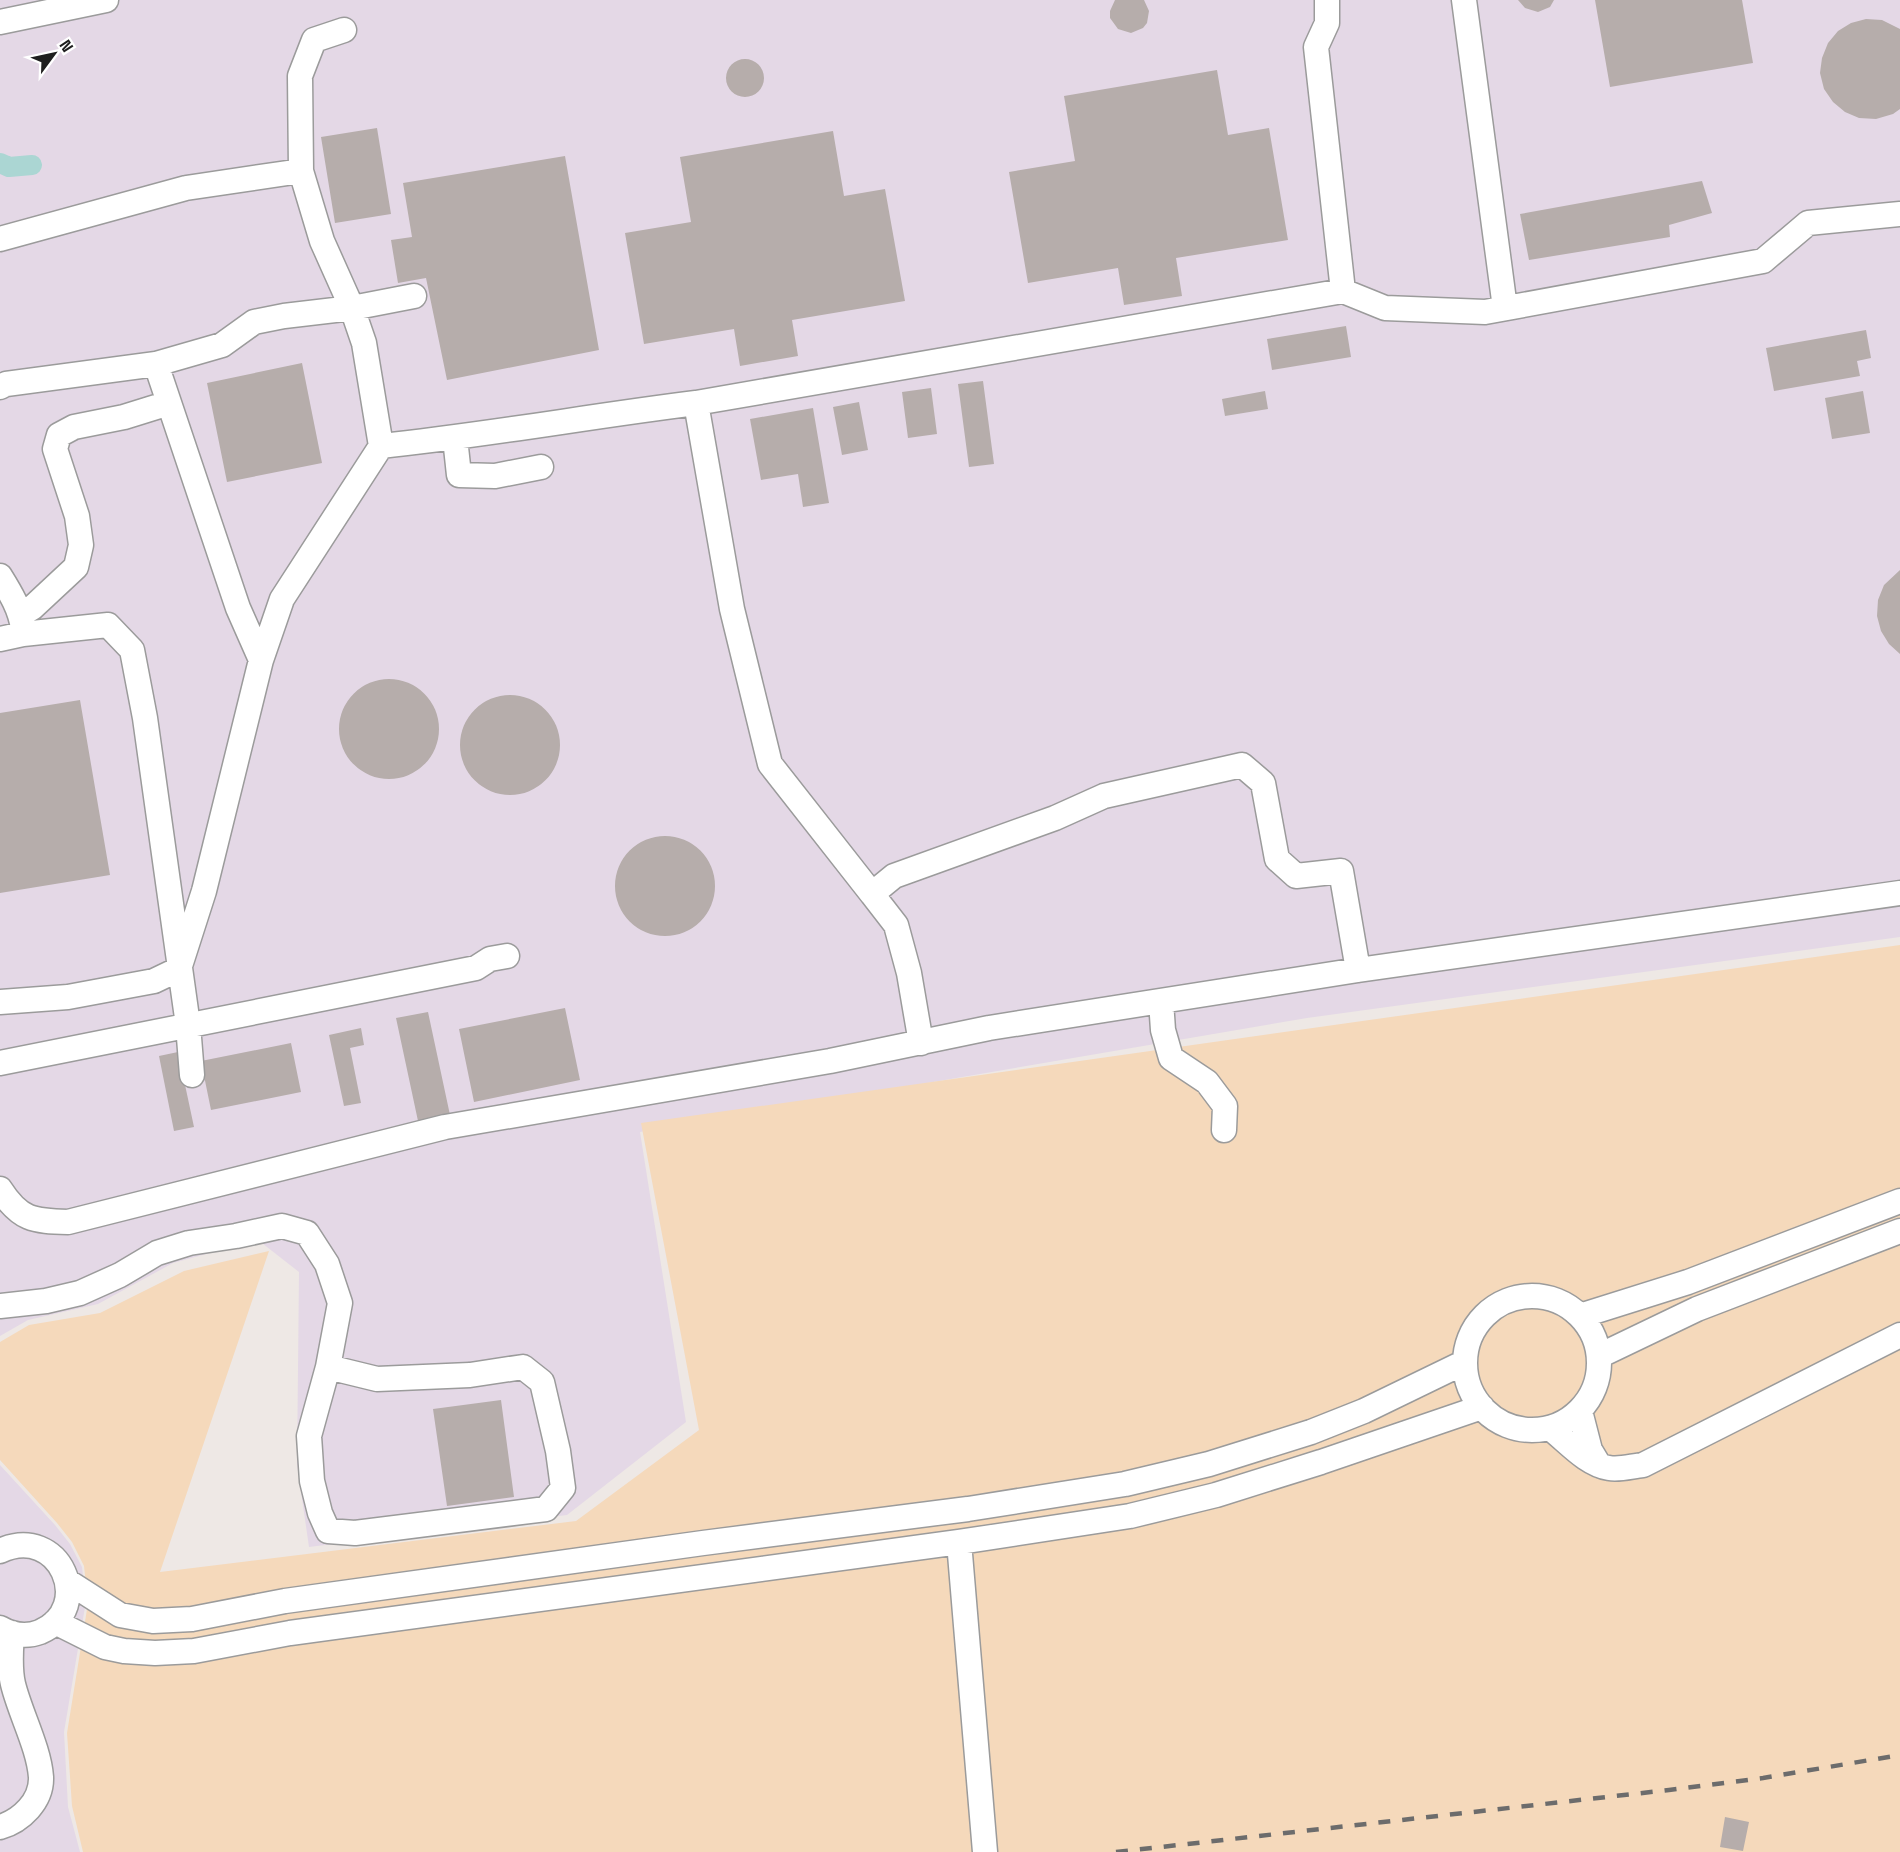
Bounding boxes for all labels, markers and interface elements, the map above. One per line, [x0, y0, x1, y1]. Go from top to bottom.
north arrow [24, 24, 84, 84]
text: N [54, 36, 78, 56]

